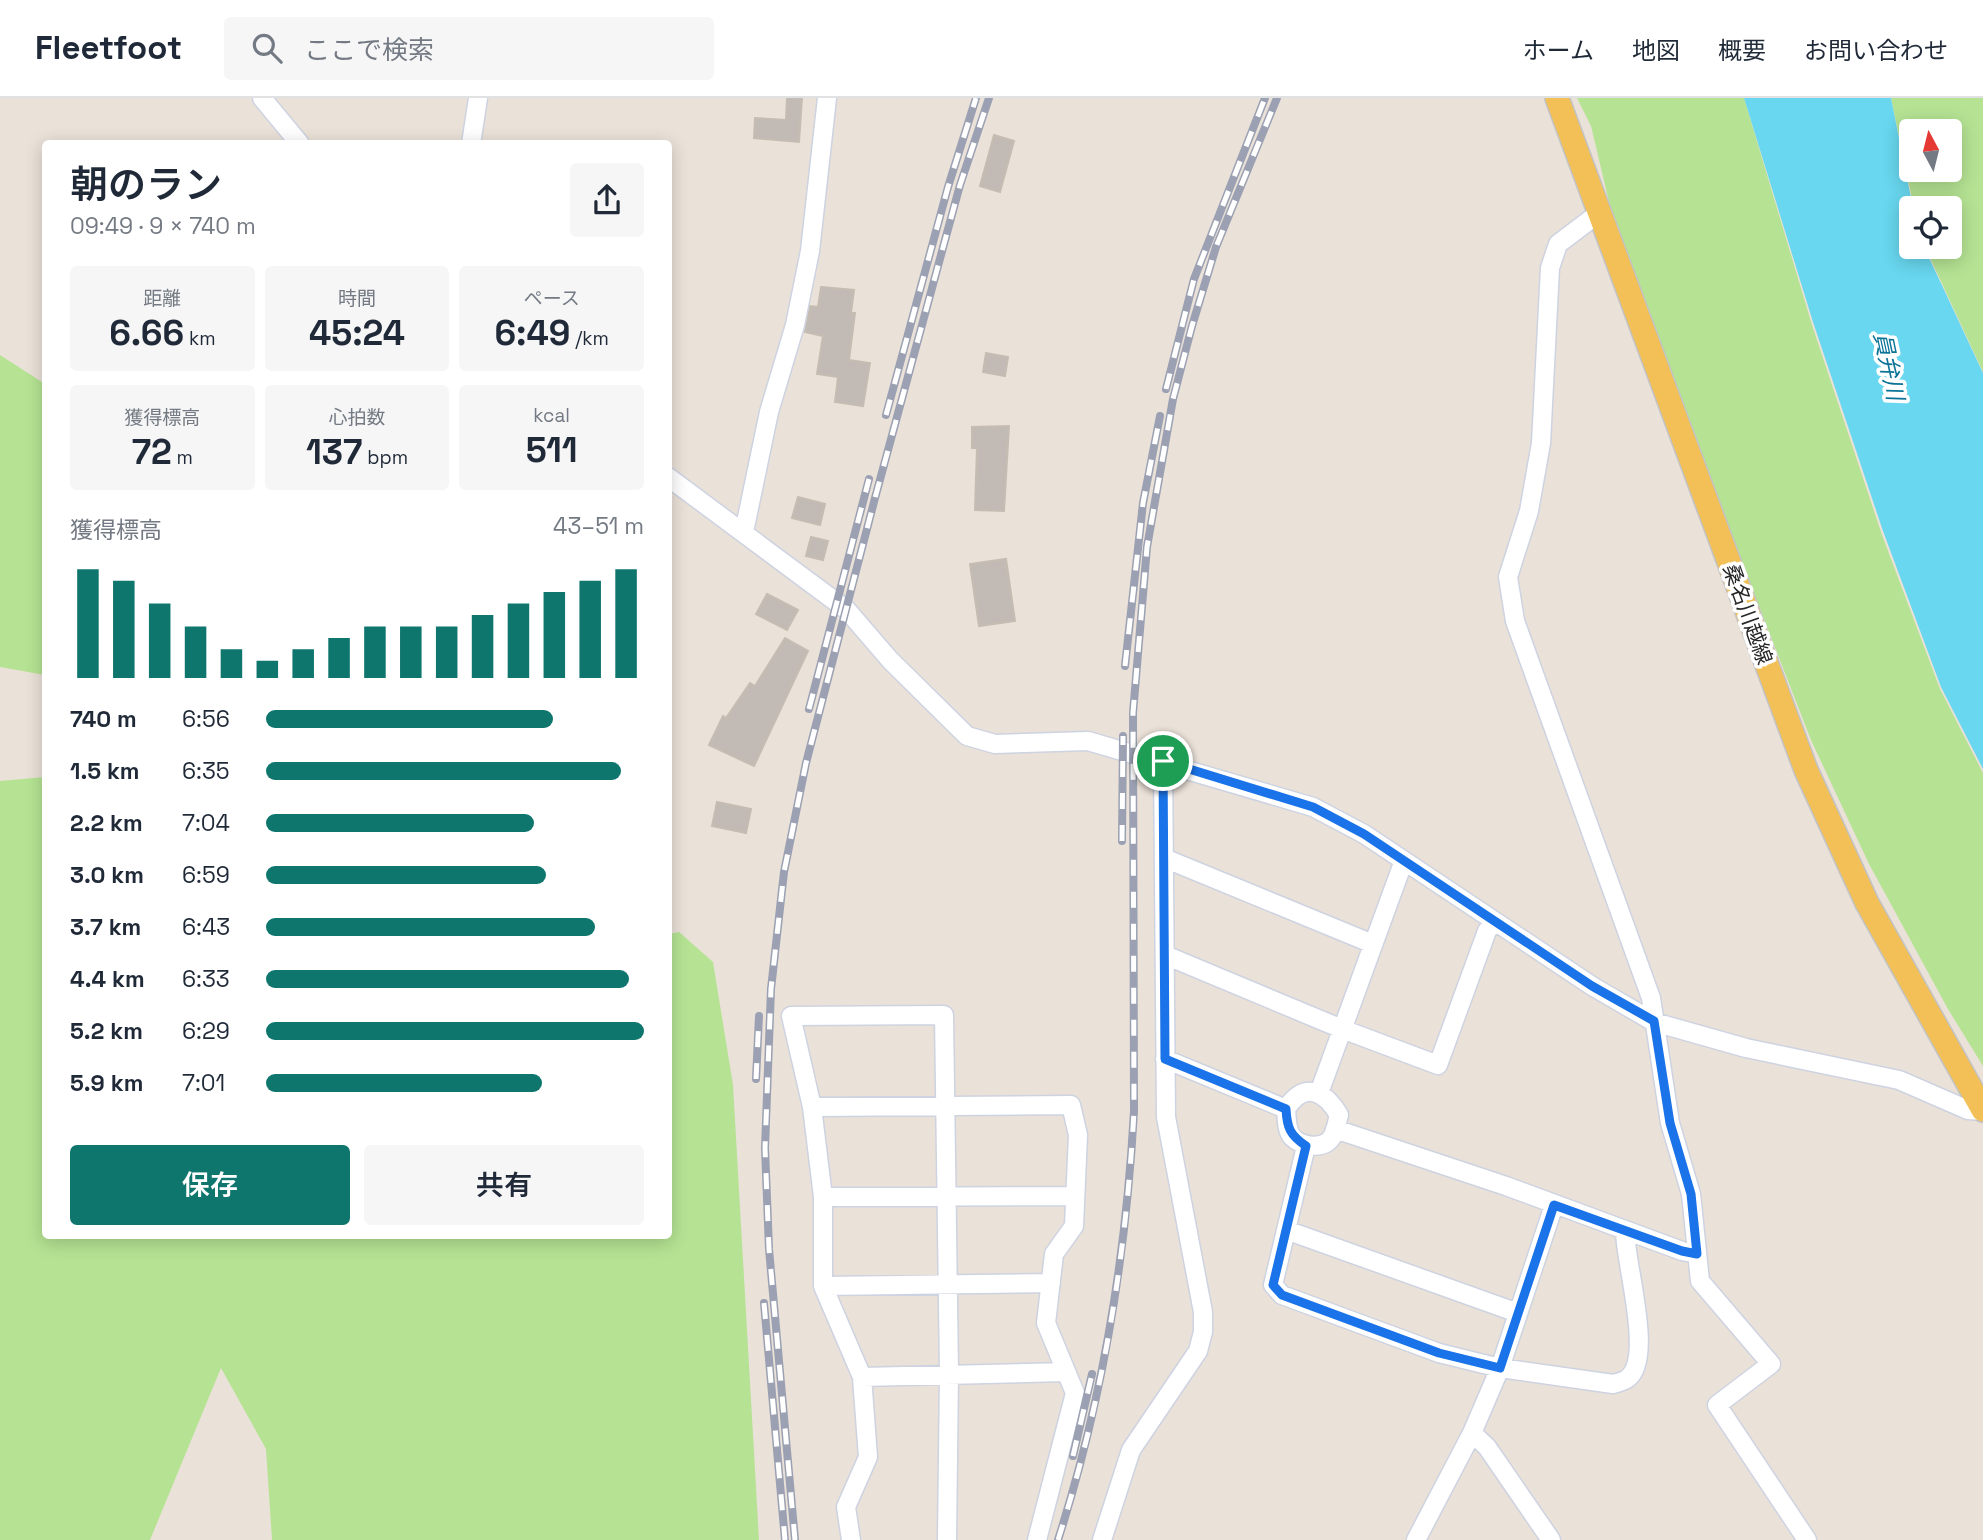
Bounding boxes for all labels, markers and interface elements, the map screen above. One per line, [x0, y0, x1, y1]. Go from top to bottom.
search box [224, 17, 714, 80]
text: Fleetfoot [35, 27, 182, 69]
icon: search [248, 29, 286, 67]
text: ここで検索 [304, 33, 434, 67]
text: ホーム [1523, 35, 1594, 66]
text: 地図 [1632, 35, 1680, 66]
text: 概要 [1718, 35, 1766, 66]
text: お問い合わせ [1804, 35, 1948, 66]
north arrow [1899, 119, 1962, 182]
map controls [1899, 119, 1962, 259]
text: 朝のラン [70, 161, 222, 209]
button: share [570, 163, 644, 237]
button: locate [1899, 196, 1962, 259]
text: 09:49 · 9 × 740 m [70, 211, 256, 241]
text: 距離 [143, 286, 181, 311]
text: 時間 [338, 286, 376, 311]
text: ペース [524, 286, 580, 311]
text: 6.66 [109, 311, 184, 355]
text: 45:24 [309, 311, 405, 355]
text: 6:49 [494, 311, 570, 355]
text: km [184, 326, 216, 351]
text: /km [570, 326, 609, 351]
water label: 員弁川 [1867, 329, 1911, 406]
text: kcal [533, 403, 570, 428]
text: 獲得標高 [124, 405, 200, 430]
text: 心拍数 [328, 405, 386, 430]
text: 511 [526, 428, 578, 472]
text: 72 [132, 430, 172, 474]
text: 137 [306, 430, 362, 474]
text: m [172, 445, 193, 470]
text: bpm [362, 445, 408, 470]
text: 43–51 m [553, 511, 644, 541]
text: 獲得標高 [70, 515, 162, 545]
street label: 桑名川越線 [1717, 560, 1779, 668]
text: 740 m [70, 704, 137, 734]
text: 6:56 [182, 704, 230, 734]
pin [1133, 731, 1193, 791]
icon: arrive [1144, 742, 1182, 780]
text: 1.5 km [70, 756, 140, 786]
text: 6:35 [182, 756, 230, 786]
text: 2.2 km [70, 808, 143, 838]
text: 7:04 [182, 808, 230, 838]
text: 3.0 km [70, 860, 144, 890]
text: 6:59 [182, 860, 230, 890]
text: 3.7 km [70, 912, 141, 942]
text: 6:43 [182, 912, 230, 942]
text: 4.4 km [70, 964, 145, 994]
text: 6:33 [182, 964, 230, 994]
text: 5.2 km [70, 1016, 143, 1046]
text: 6:29 [182, 1016, 230, 1046]
text: 5.9 km [70, 1068, 143, 1098]
text: 7:01 [182, 1068, 225, 1098]
button: 保存 [70, 1145, 350, 1225]
button: 共有 [364, 1145, 644, 1225]

